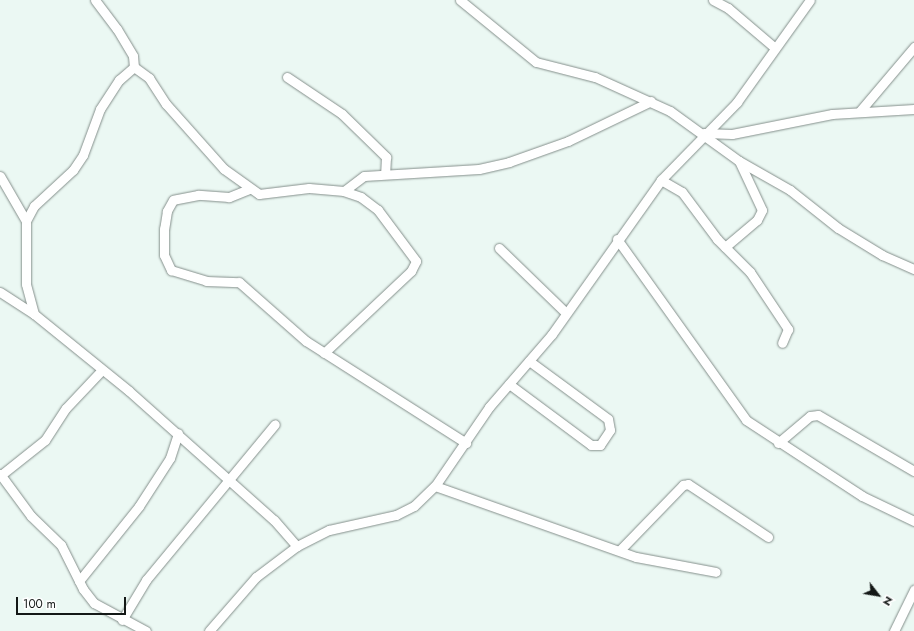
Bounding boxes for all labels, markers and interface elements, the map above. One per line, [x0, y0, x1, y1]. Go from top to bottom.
north arrow [858, 575, 898, 615]
scale bar [18, 589, 128, 615]
text: N [879, 593, 897, 609]
text: 100 m [23, 595, 56, 613]

